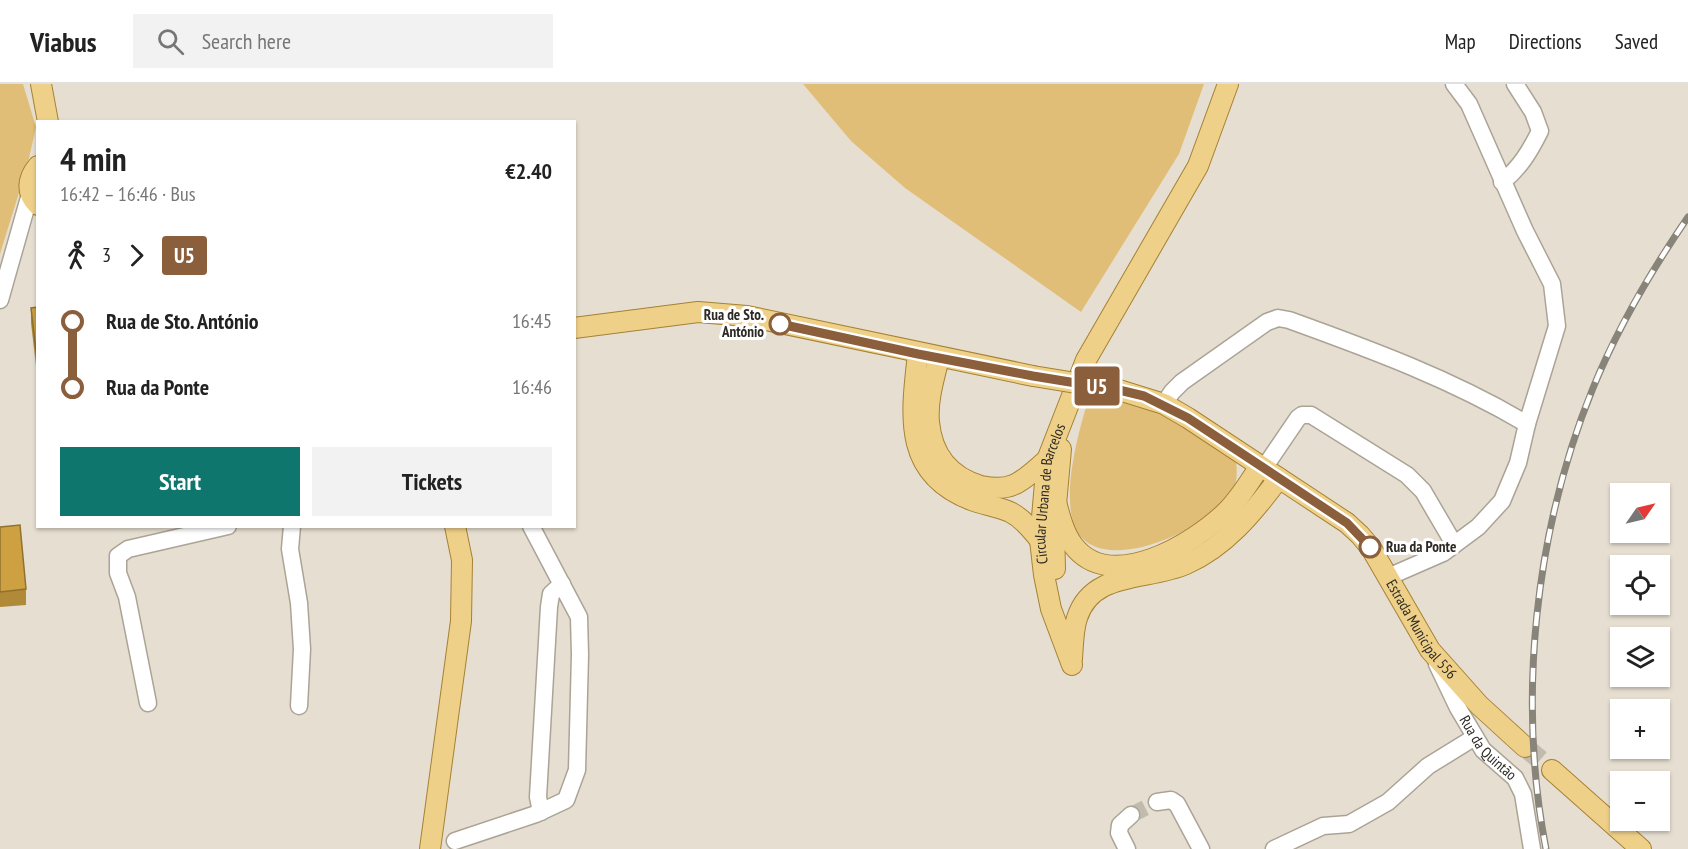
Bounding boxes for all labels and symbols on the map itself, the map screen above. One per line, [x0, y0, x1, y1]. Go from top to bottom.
place label: Rua de Sto. António [704, 305, 764, 341]
marker: Rua de Sto. António [769, 313, 791, 335]
line badge: U5 [1070, 366, 1124, 406]
street label: Circular Urbana de Barcelos [1030, 421, 1069, 565]
north arrow [1610, 483, 1670, 543]
marker: Rua da Ponte [1359, 536, 1381, 558]
place label: Rua da Ponte [1386, 537, 1456, 556]
street label: Estrada Municipal 556 [1382, 576, 1461, 683]
street label: Rua da Quintão [1456, 712, 1521, 784]

